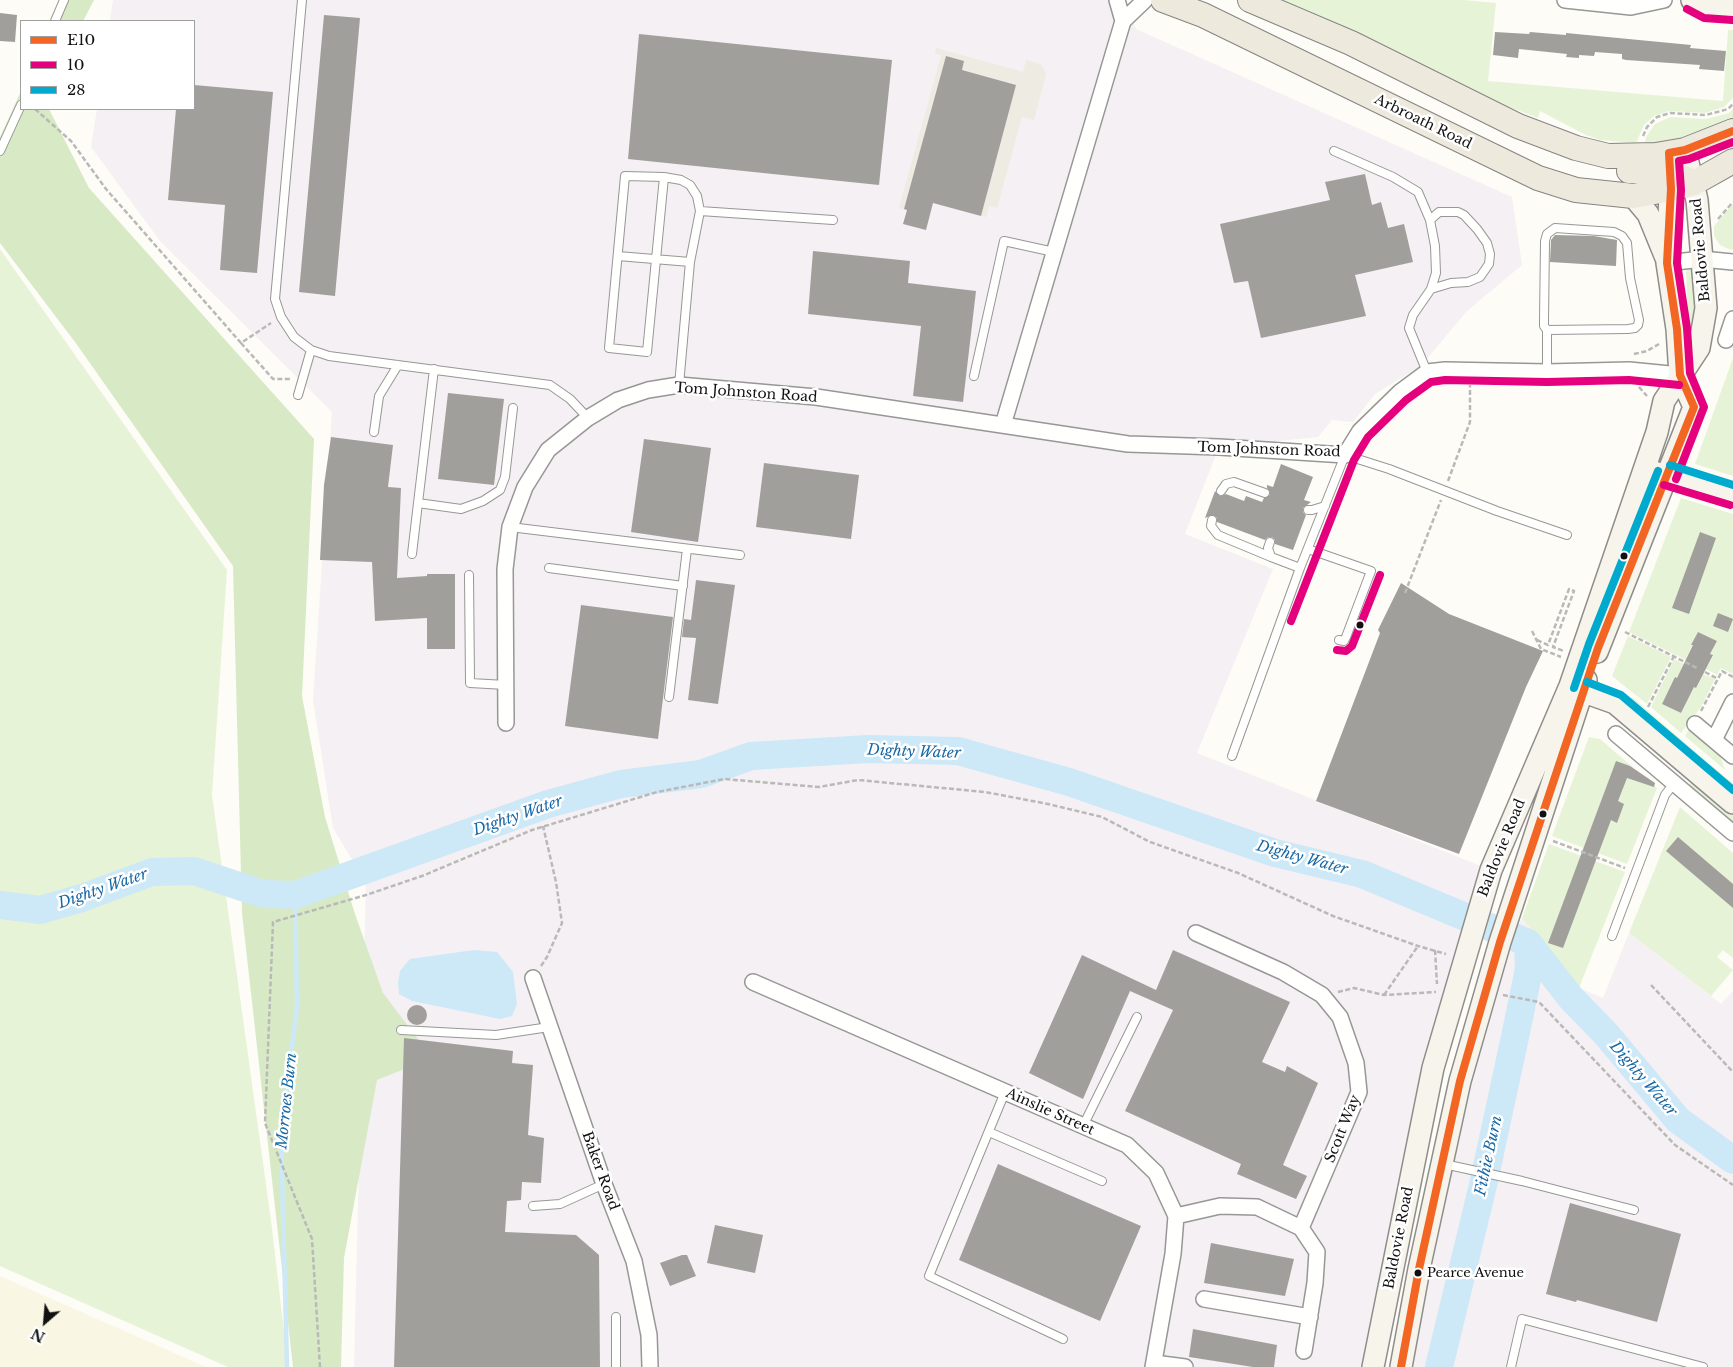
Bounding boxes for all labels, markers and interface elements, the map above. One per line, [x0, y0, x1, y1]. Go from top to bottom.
legend [20, 20, 195, 110]
text: E10 [67, 30, 95, 49]
text: 10 [67, 55, 84, 74]
text: 28 [67, 80, 85, 99]
street label: Arbroath Road [1372, 91, 1474, 153]
street label: Baldovie Road [1688, 197, 1714, 303]
street label: Tom Johnston Road [674, 380, 818, 406]
street label: Tom Johnston Road [1197, 439, 1341, 461]
unlabelled marker [1619, 551, 1629, 561]
unlabelled marker [1355, 620, 1365, 630]
water label: Dighty Water [867, 741, 961, 763]
water label: Dighty Water [471, 792, 565, 840]
street label: Baldovie Road [1475, 797, 1529, 899]
unlabelled marker [1538, 809, 1548, 819]
water label: Dighty Water [1255, 837, 1349, 879]
water label: Dighty Water [56, 865, 150, 913]
water label: Dighty Water [1606, 1038, 1680, 1120]
water label: Morroes Burn [273, 1052, 301, 1150]
street label: Ainslie Street [1003, 1085, 1097, 1139]
street label: Scott Way [1322, 1093, 1364, 1165]
water label: Fithie Burn [1472, 1114, 1506, 1198]
street label: Baker Road [578, 1129, 622, 1213]
street label: Baldovie Road [1381, 1185, 1417, 1291]
place label: Pearce Avenue [1427, 1265, 1524, 1281]
marker: Pearce Avenue [1413, 1268, 1423, 1278]
north arrow [20, 1297, 70, 1347]
text: N [28, 1324, 48, 1346]

